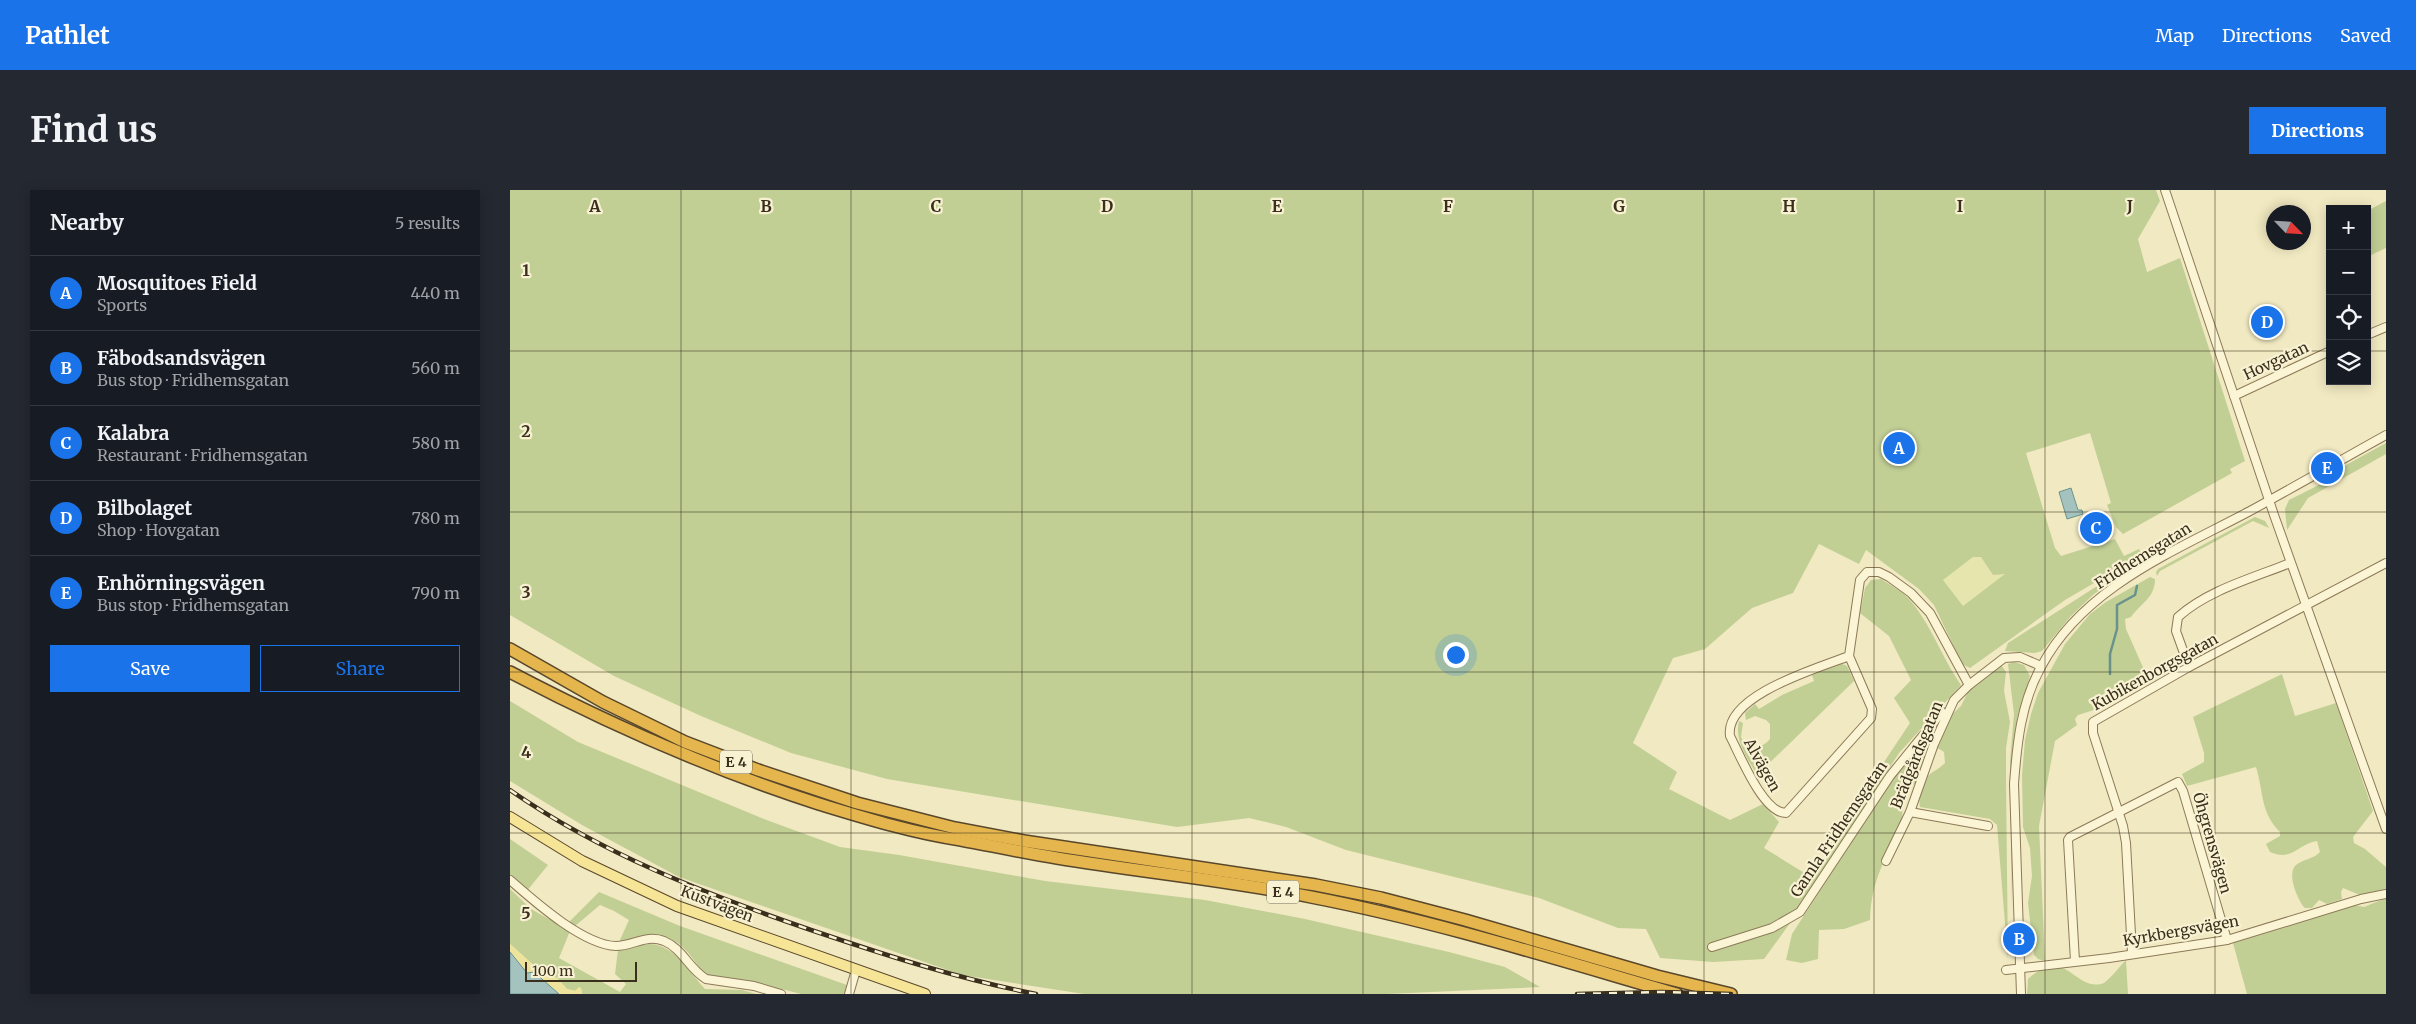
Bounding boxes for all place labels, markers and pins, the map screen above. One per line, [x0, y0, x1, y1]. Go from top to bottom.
pin: D [2251, 303, 2283, 341]
pin: A [1883, 429, 1915, 467]
pin: E [2311, 449, 2343, 487]
pin: C [2080, 509, 2112, 547]
pin: B [2003, 920, 2035, 958]

